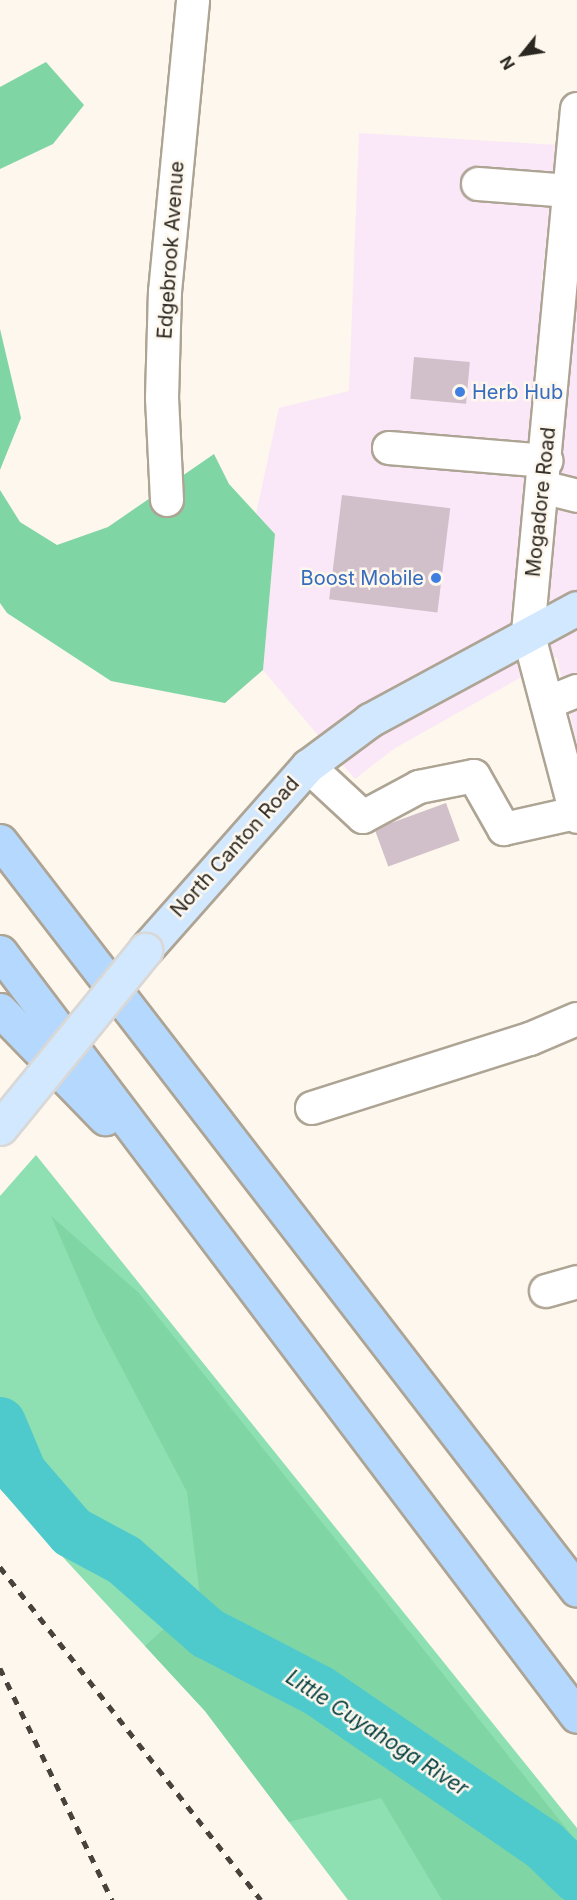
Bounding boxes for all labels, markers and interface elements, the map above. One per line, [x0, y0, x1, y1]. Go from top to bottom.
north arrow [493, 24, 553, 84]
text: N [496, 53, 519, 73]
street label: Edgebrook Avenue [153, 160, 189, 340]
place label: Herb Hub [472, 380, 563, 404]
marker: Herb Hub [453, 385, 467, 399]
street label: Mogadore Road [521, 426, 561, 578]
place label: Boost Mobile [301, 566, 424, 590]
marker: Boost Mobile [429, 571, 443, 585]
street label: North Canton Road [166, 772, 304, 922]
water label: Little Cuyahoga River [281, 1665, 473, 1801]

